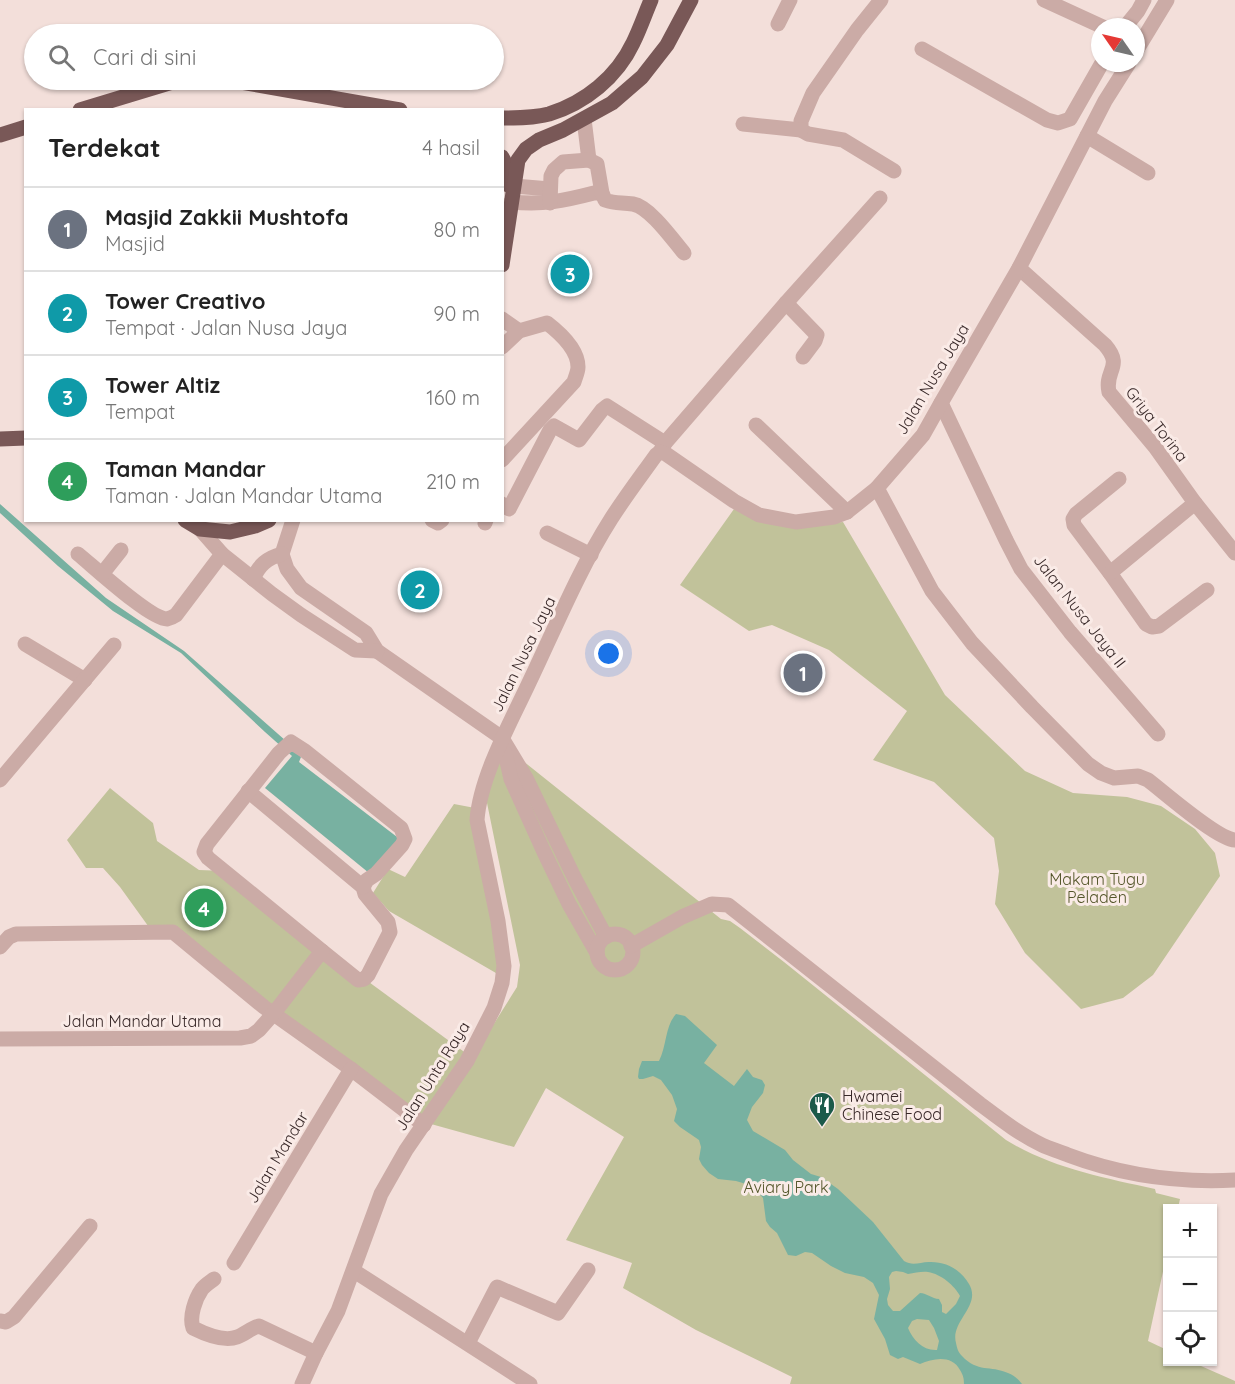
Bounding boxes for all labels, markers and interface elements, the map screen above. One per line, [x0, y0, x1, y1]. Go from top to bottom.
north arrow [1091, 18, 1145, 72]
search box [24, 24, 504, 90]
icon: search [45, 41, 78, 74]
text: Cari di sini [93, 43, 196, 71]
text: Terdekat [48, 131, 161, 164]
text: 4 hasil [422, 135, 480, 160]
text: Masjid Zakkii Mushtofa [105, 203, 349, 231]
text: 1 [64, 217, 71, 242]
text: 80 m [434, 217, 480, 242]
text: Masjid [105, 231, 165, 256]
pin: 3 [550, 252, 590, 296]
text: Tower Creativo [105, 287, 265, 315]
text: 2 [62, 301, 73, 326]
text: 90 m [433, 301, 480, 326]
text: Tempat · Jalan Nusa Jaya [105, 315, 347, 340]
street label: Jalan Nusa Jaya [891, 320, 973, 438]
text: Tower Altiz [105, 371, 220, 399]
street label: Griya Torina [1121, 382, 1193, 466]
text: 3 [62, 385, 73, 410]
text: 160 m [426, 385, 480, 410]
text: Tempat [105, 399, 175, 424]
text: Taman Mandar [105, 455, 266, 483]
text: 4 [62, 469, 73, 494]
text: 210 m [426, 469, 480, 494]
text: Taman · Jalan Mandar Utama [105, 483, 382, 508]
street label: Jalan Nusa Jaya II [1030, 550, 1130, 672]
pin: 2 [400, 568, 440, 612]
street label: Jalan Nusa Jaya [486, 593, 560, 715]
your location [594, 639, 623, 668]
pin: 1 [784, 650, 822, 696]
park label: Makam Tugu Peladen [1049, 869, 1145, 907]
pin: 4 [184, 886, 224, 930]
street label: Jalan Mandar Utama [63, 1011, 221, 1031]
street label: Jalan Unta Raya [390, 1018, 474, 1134]
place label: Hwamei Chinese Food [842, 1086, 942, 1124]
restaurant icon: Hwamei Chinese Food [807, 1090, 837, 1128]
street label: Jalan Mandar [242, 1107, 312, 1207]
park label: Aviary Park [744, 1177, 828, 1197]
map controls [1163, 1204, 1217, 1366]
button: + [1163, 1204, 1217, 1258]
button: − [1163, 1258, 1217, 1312]
button: locate [1163, 1312, 1217, 1366]

